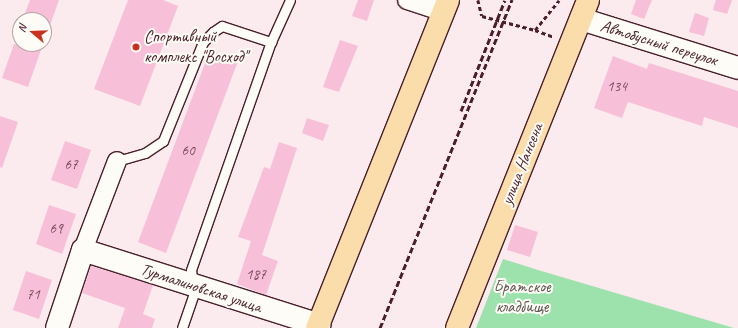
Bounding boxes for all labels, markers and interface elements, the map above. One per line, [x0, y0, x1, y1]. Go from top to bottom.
north arrow [12, 12, 52, 52]
street label: Автобусный переулок [598, 16, 720, 70]
text: N [14, 23, 29, 34]
place label: Спортивный комплекс "Восход" [144, 27, 247, 67]
marker: Спортивный комплекс "Восход" [131, 42, 141, 52]
house number: 134 [607, 78, 627, 96]
street label: улица Нансена [496, 120, 548, 208]
house number: 60 [181, 142, 195, 160]
house number: 67 [64, 156, 78, 174]
house number: 69 [49, 220, 63, 238]
street label: Турмалиновская улица [138, 259, 264, 317]
house number: 187 [246, 266, 266, 284]
park label: Братское кладбище [493, 277, 551, 317]
house number: 71 [26, 286, 40, 304]

